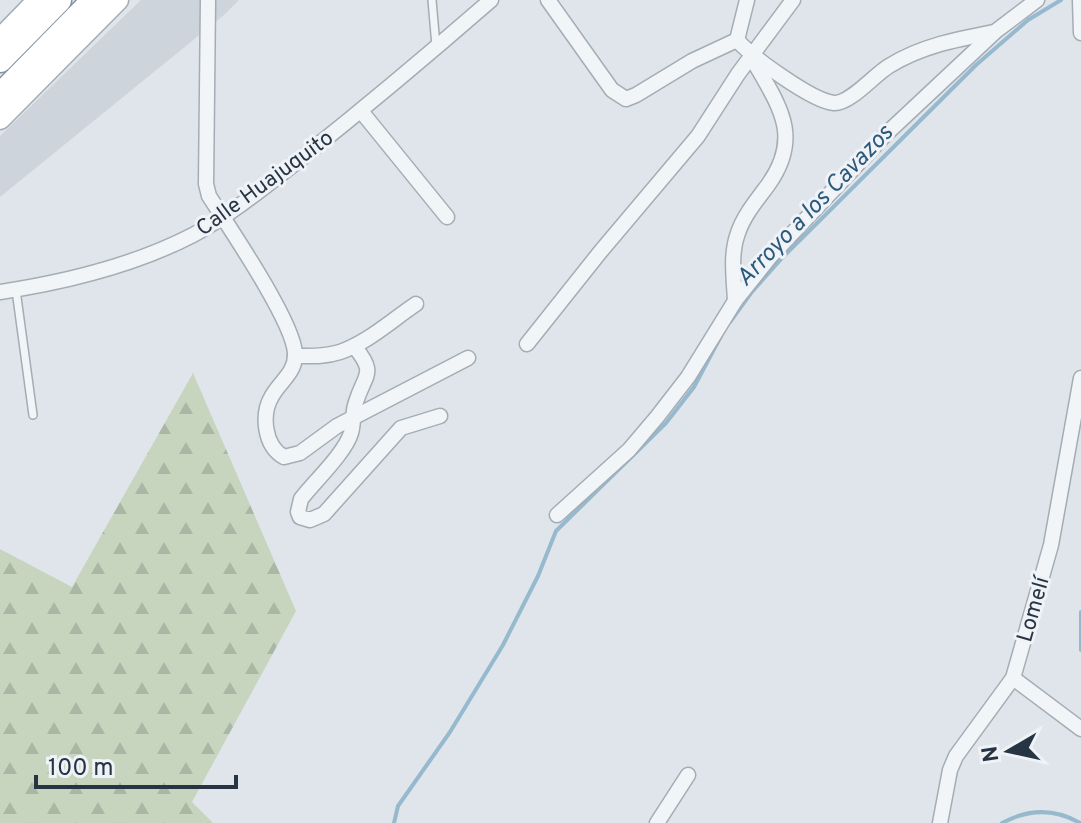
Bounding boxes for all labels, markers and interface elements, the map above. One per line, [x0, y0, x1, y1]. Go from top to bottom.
water label: Arroyo a los Cavazos [731, 118, 901, 294]
street label: Calle Huajuquito [192, 125, 339, 243]
street label: Lomelí [1012, 572, 1057, 645]
north arrow [969, 711, 1049, 791]
scale bar [36, 739, 236, 789]
text: N [977, 744, 1006, 764]
text: 100 m [48, 754, 114, 784]

